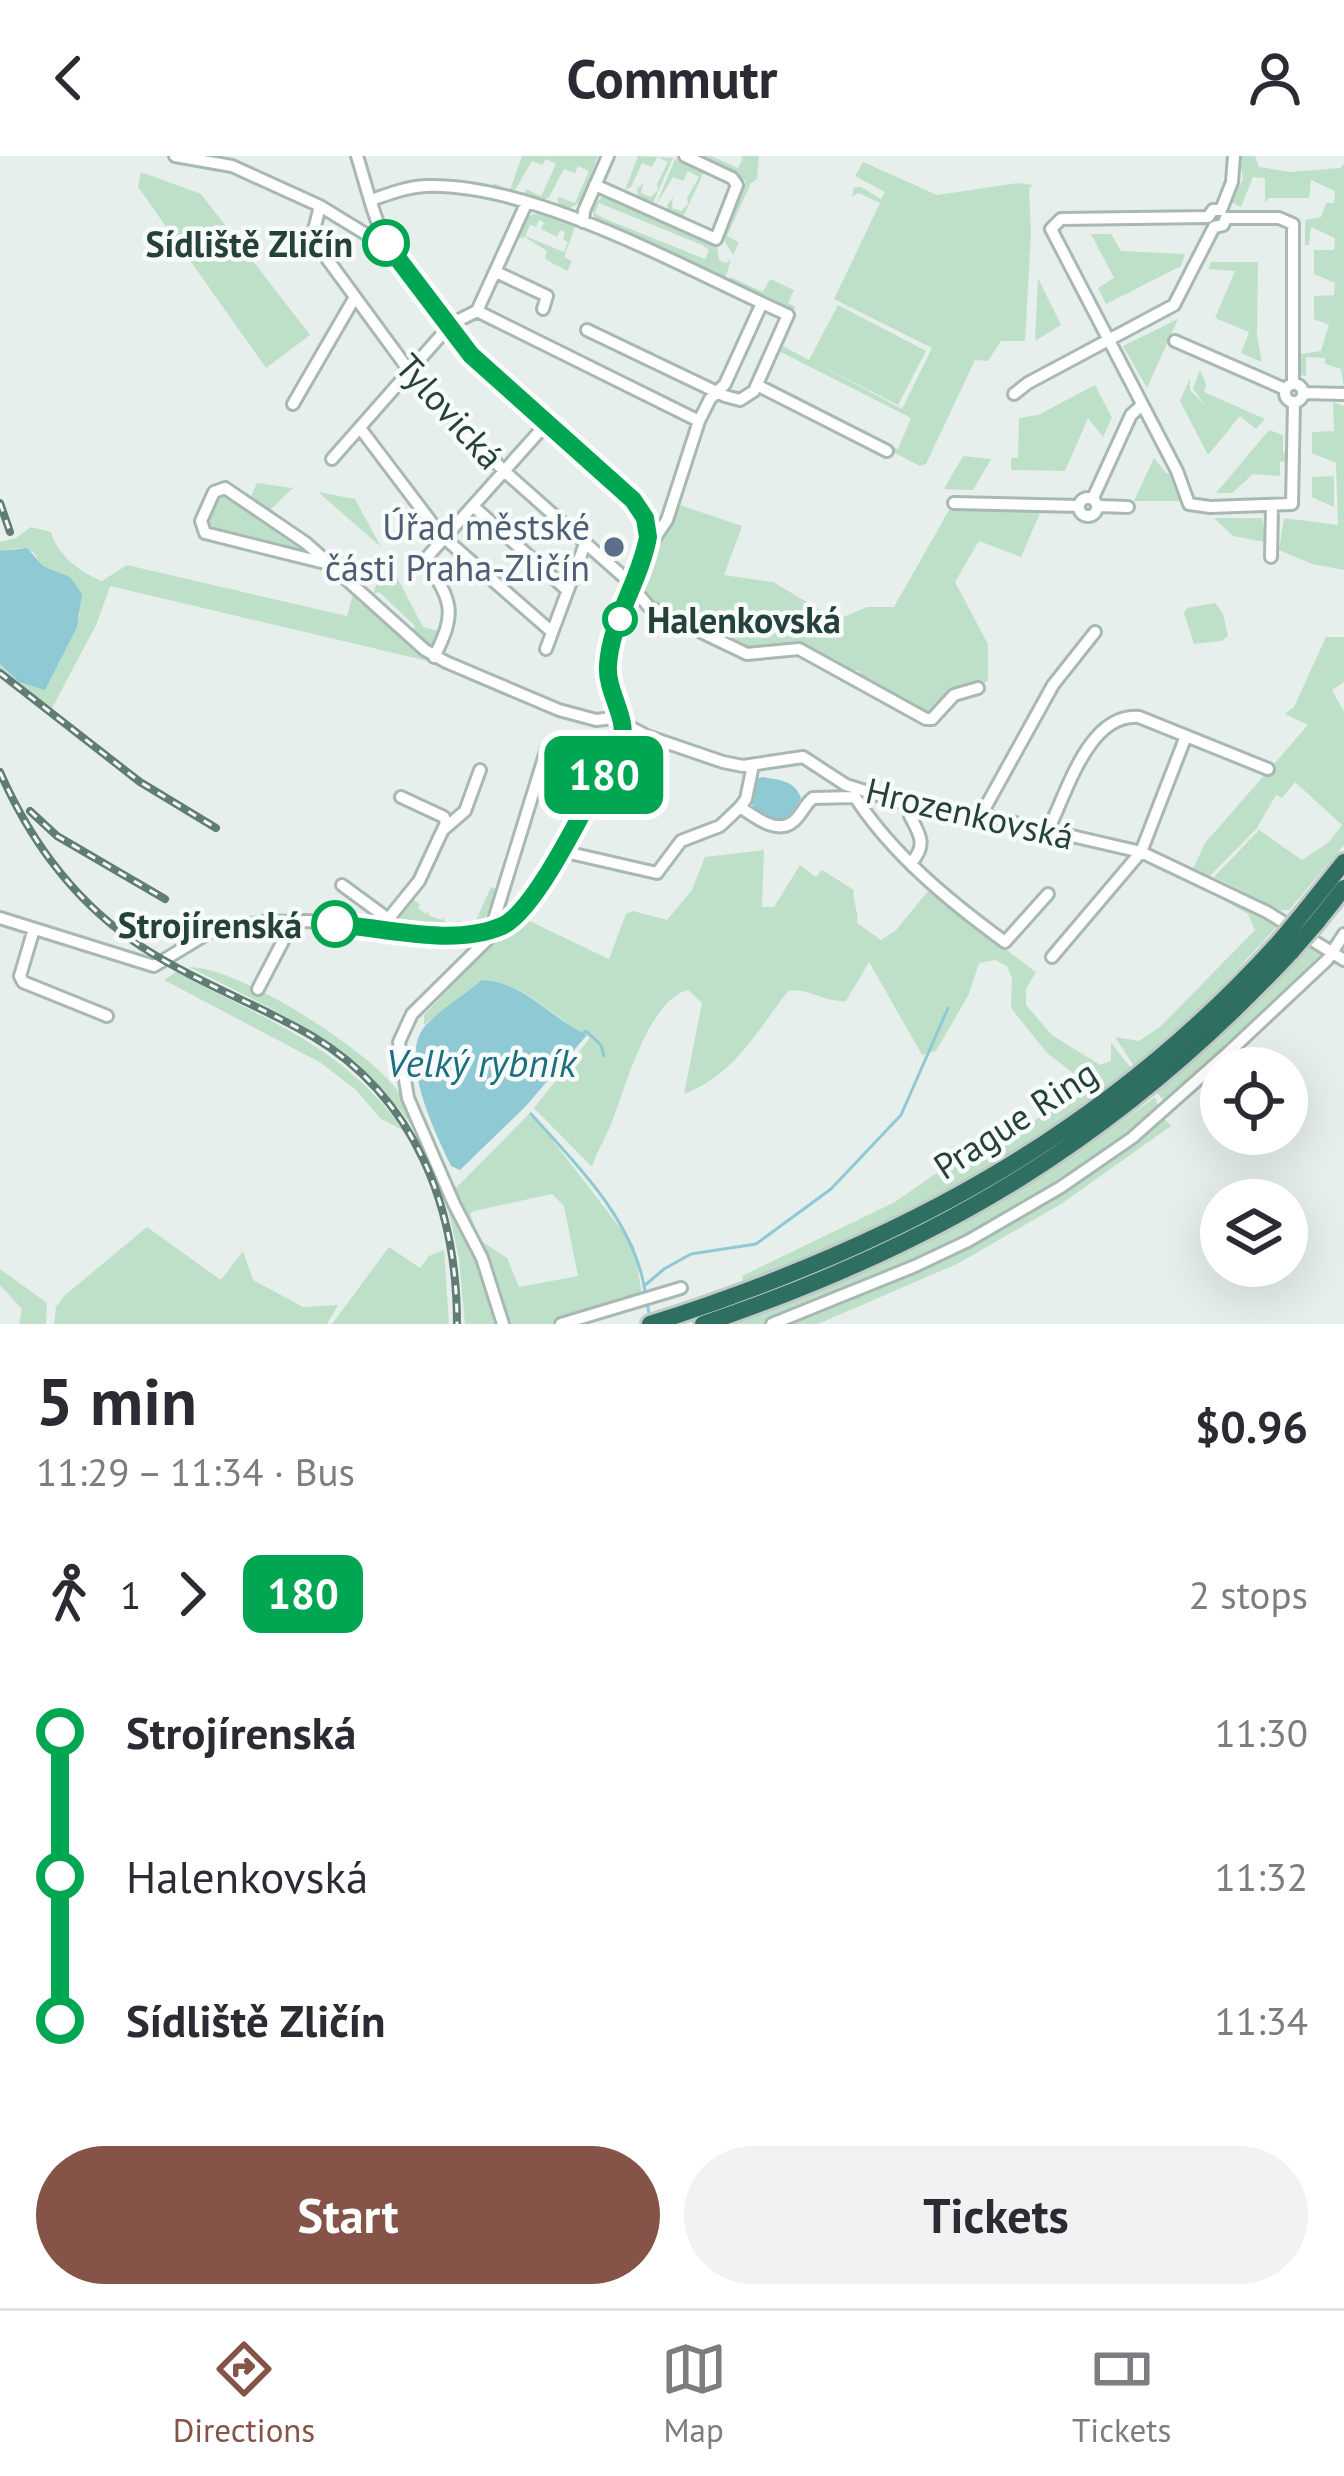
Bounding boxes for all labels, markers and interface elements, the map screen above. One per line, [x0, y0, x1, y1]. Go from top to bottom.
text: Commutr [566, 43, 778, 113]
icon: back [36, 45, 102, 111]
icon: person [1242, 45, 1308, 111]
place label: Sídliště Zličín [145, 220, 353, 267]
marker: Sídliště Zličín [364, 221, 408, 265]
street label: Tylovická [386, 343, 514, 479]
place label: Úřad městské části Praha-Zličín [325, 503, 590, 591]
marker: Úřad městské části Praha-Zličín [601, 534, 627, 560]
place label: Halenkovská [647, 596, 841, 643]
marker: Halenkovská [604, 603, 636, 635]
line badge: 180 [535, 736, 673, 814]
text: 180 [568, 747, 640, 802]
street label: Hrozenkovská [861, 766, 1079, 860]
place label: Strojírenská [118, 901, 302, 948]
marker: Strojírenská [313, 902, 357, 946]
water label: Velký rybník [386, 1037, 578, 1088]
map controls [1200, 1047, 1308, 1287]
button: locate [1200, 1047, 1308, 1155]
street label: Prague Ring [924, 1049, 1106, 1189]
button: layers [1200, 1179, 1308, 1287]
text: 5 min [36, 1358, 197, 1443]
text: $0.96 [1195, 1397, 1308, 1455]
text: 11:29 – 11:34 · Bus [36, 1446, 355, 1497]
icon: walk [36, 1561, 102, 1627]
icon: forward [159, 1561, 225, 1627]
text: 180 [267, 1566, 339, 1621]
text: 1 [120, 1569, 141, 1620]
text: 2 stops [1189, 1569, 1308, 1620]
text: Strojírenská [126, 1703, 356, 1761]
text: 11:30 [1214, 1707, 1308, 1758]
text: Halenkovská [126, 1847, 368, 1905]
text: 11:32 [1214, 1851, 1308, 1902]
text: Sídliště Zličín [126, 1991, 385, 2049]
text: 11:34 [1214, 1995, 1308, 2046]
button: Start [36, 2146, 660, 2284]
button: Tickets [684, 2146, 1308, 2284]
tab: Directions [173, 2336, 315, 2451]
tab: Map [661, 2336, 727, 2451]
tab: Tickets [1072, 2336, 1171, 2451]

